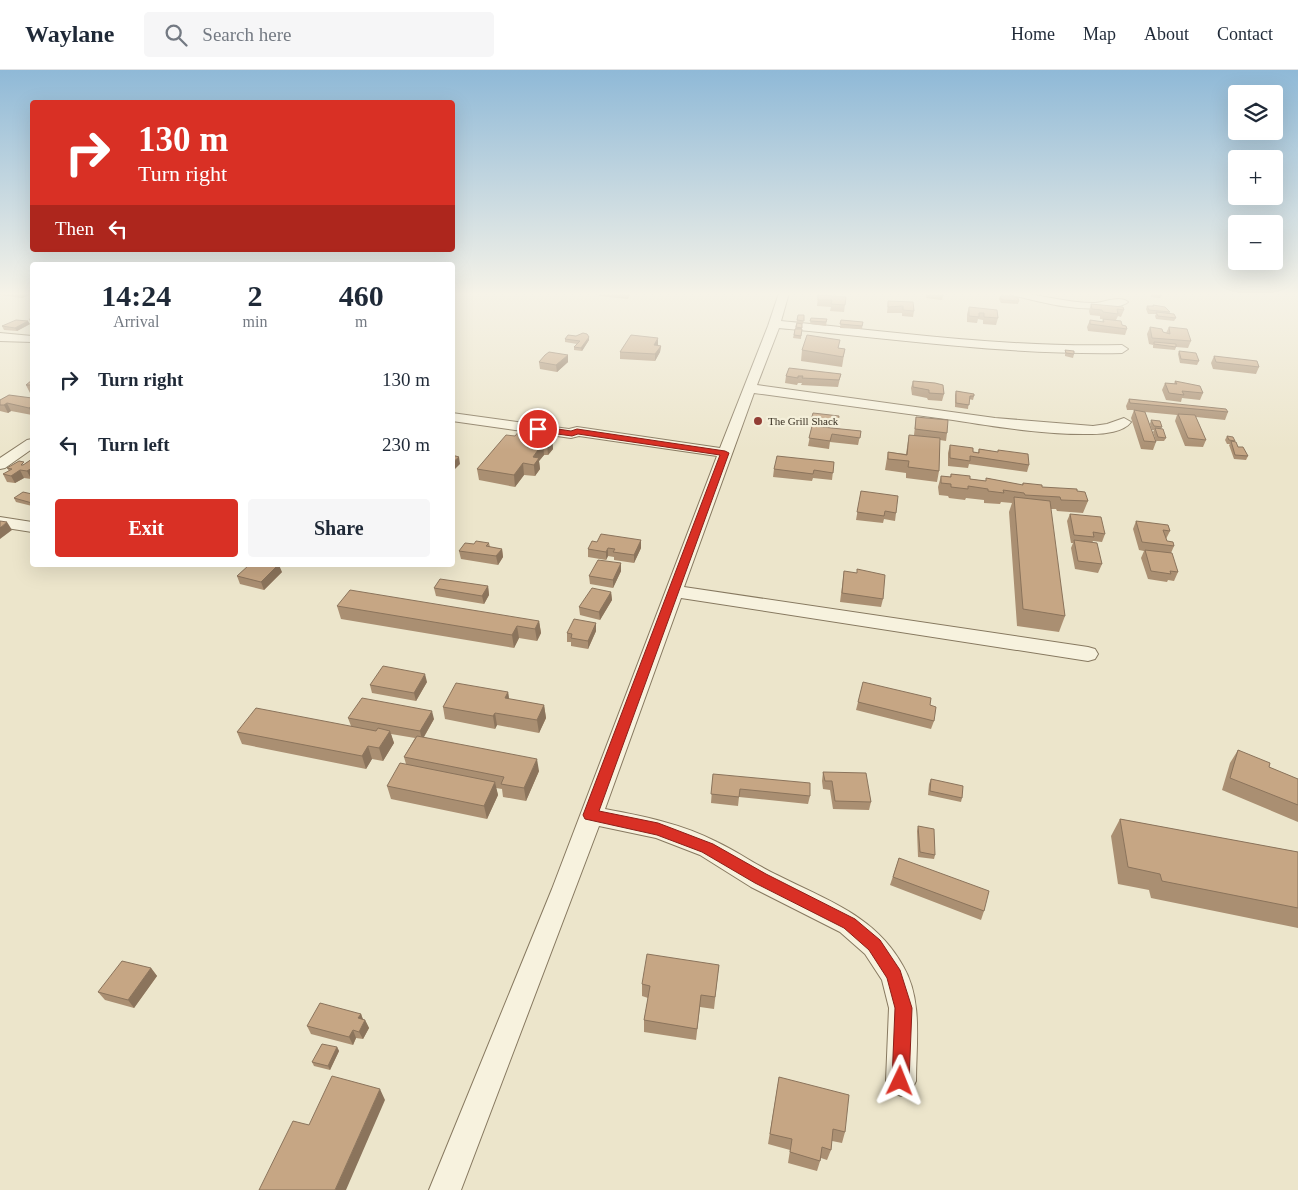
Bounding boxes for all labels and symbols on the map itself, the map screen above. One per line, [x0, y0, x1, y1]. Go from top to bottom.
pin [517, 408, 559, 450]
marker: The Grill Shack [752, 415, 764, 427]
place label: The Grill Shack [768, 415, 839, 427]
position arrow [873, 1054, 925, 1106]

